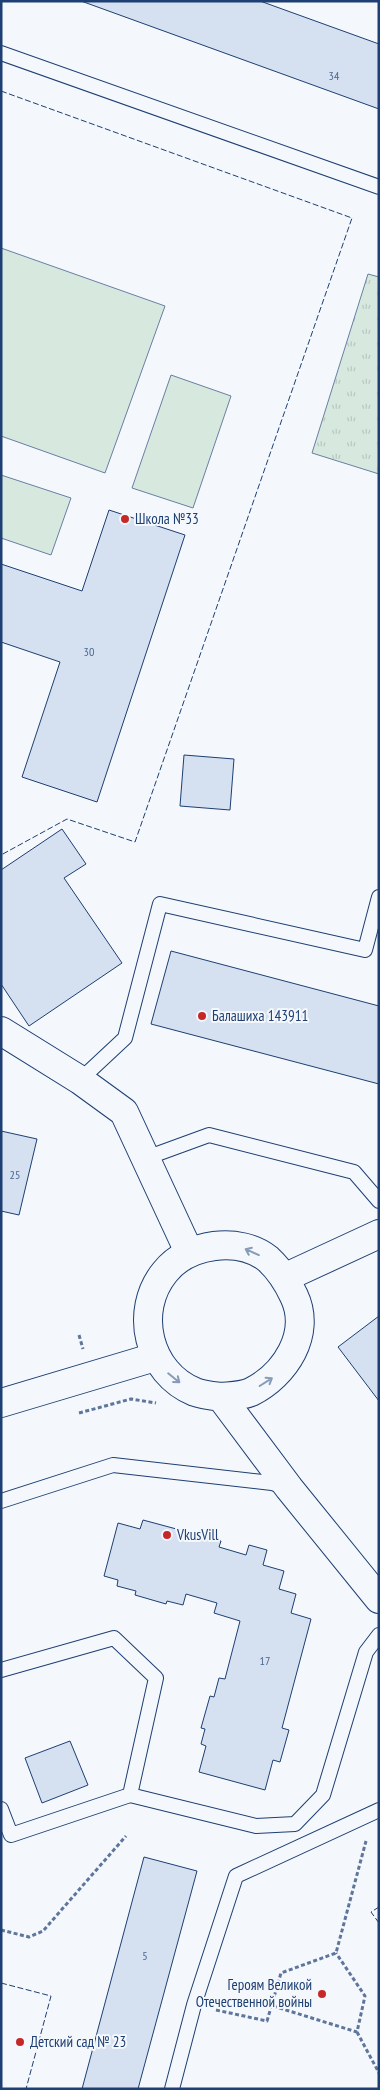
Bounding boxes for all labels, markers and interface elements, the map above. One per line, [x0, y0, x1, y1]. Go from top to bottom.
house number: 34 [329, 68, 340, 83]
place label: Школа №33 [135, 509, 199, 528]
marker: Школа №33 [119, 513, 131, 525]
house number: 30 [84, 644, 94, 659]
place label: Балашиха 143911 [212, 1006, 308, 1025]
marker: Балашиха 143911 [196, 1010, 208, 1022]
house number: 25 [10, 1167, 20, 1182]
one-way arrow [245, 1246, 260, 1256]
one-way arrow [168, 1372, 181, 1383]
one-way arrow [259, 1377, 273, 1387]
place label: VkusVill [176, 1525, 219, 1544]
marker: VkusVill [161, 1529, 173, 1541]
house number: 17 [260, 1653, 270, 1668]
house number: 5 [142, 1948, 148, 1963]
place label: Героям Великой Отечественной войны [196, 1975, 312, 2011]
marker: Героям Великой Отечественной войны [316, 1988, 328, 2000]
place label: Детский сад № 23 [30, 2032, 126, 2051]
marker: Детский сад № 23 [14, 2036, 26, 2048]

